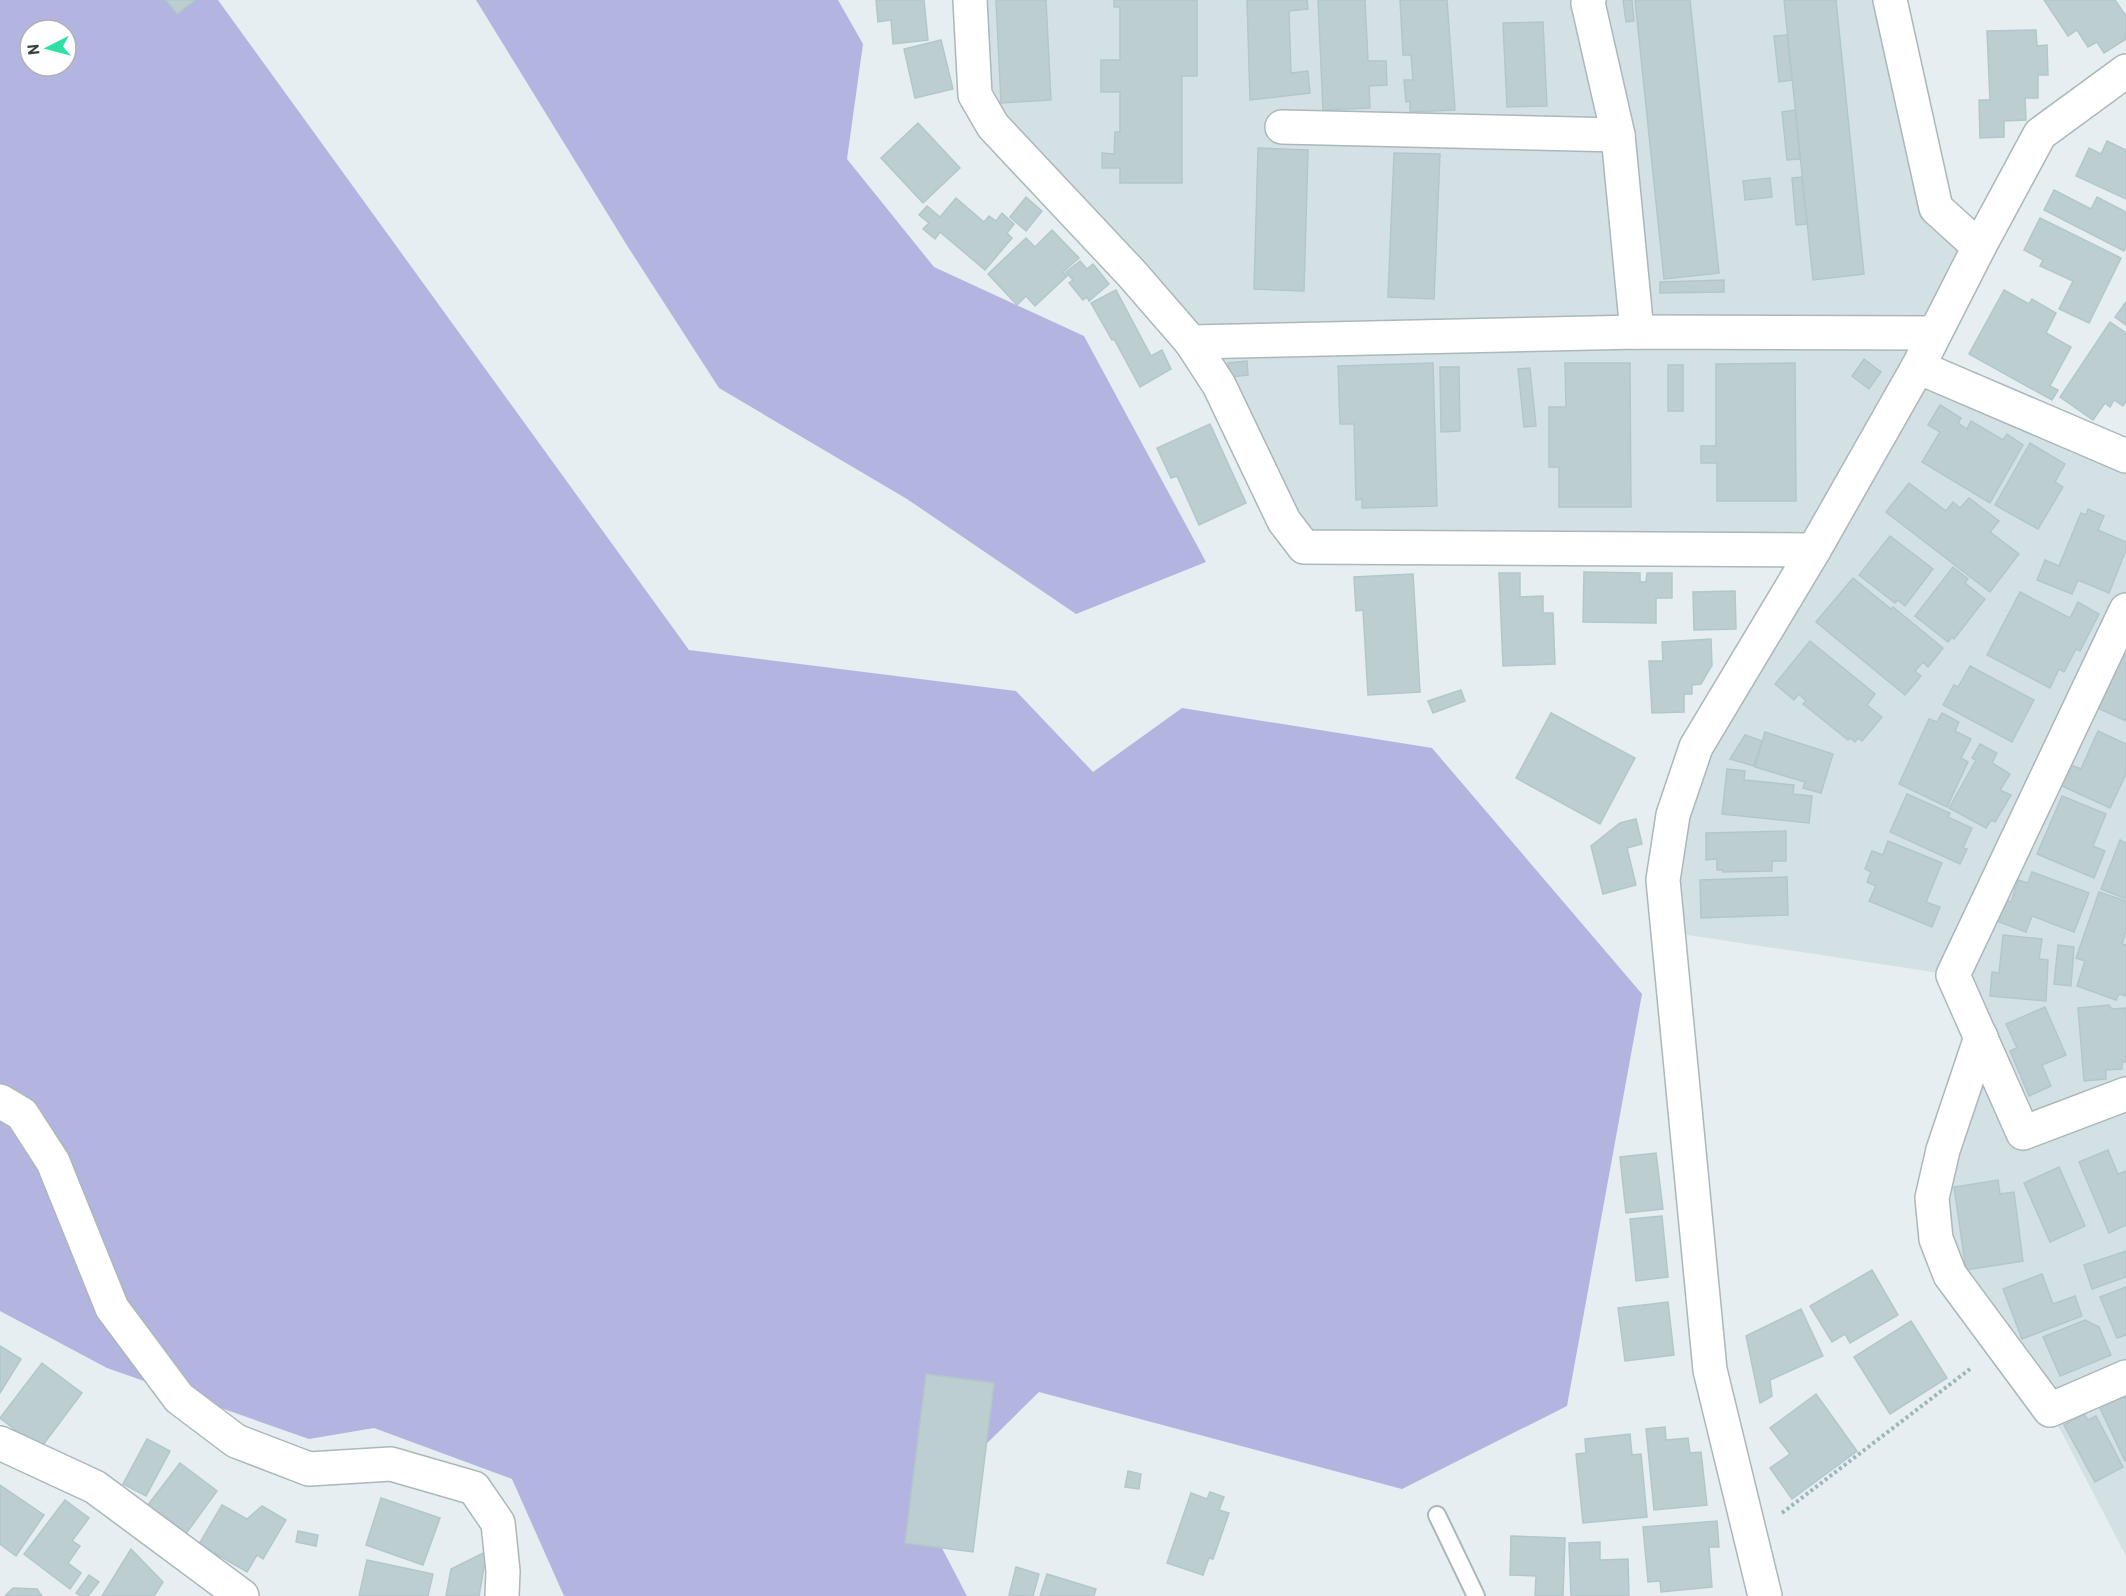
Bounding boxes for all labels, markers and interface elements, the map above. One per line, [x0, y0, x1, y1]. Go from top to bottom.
north arrow [18, 18, 78, 78]
text: N [23, 43, 43, 56]

